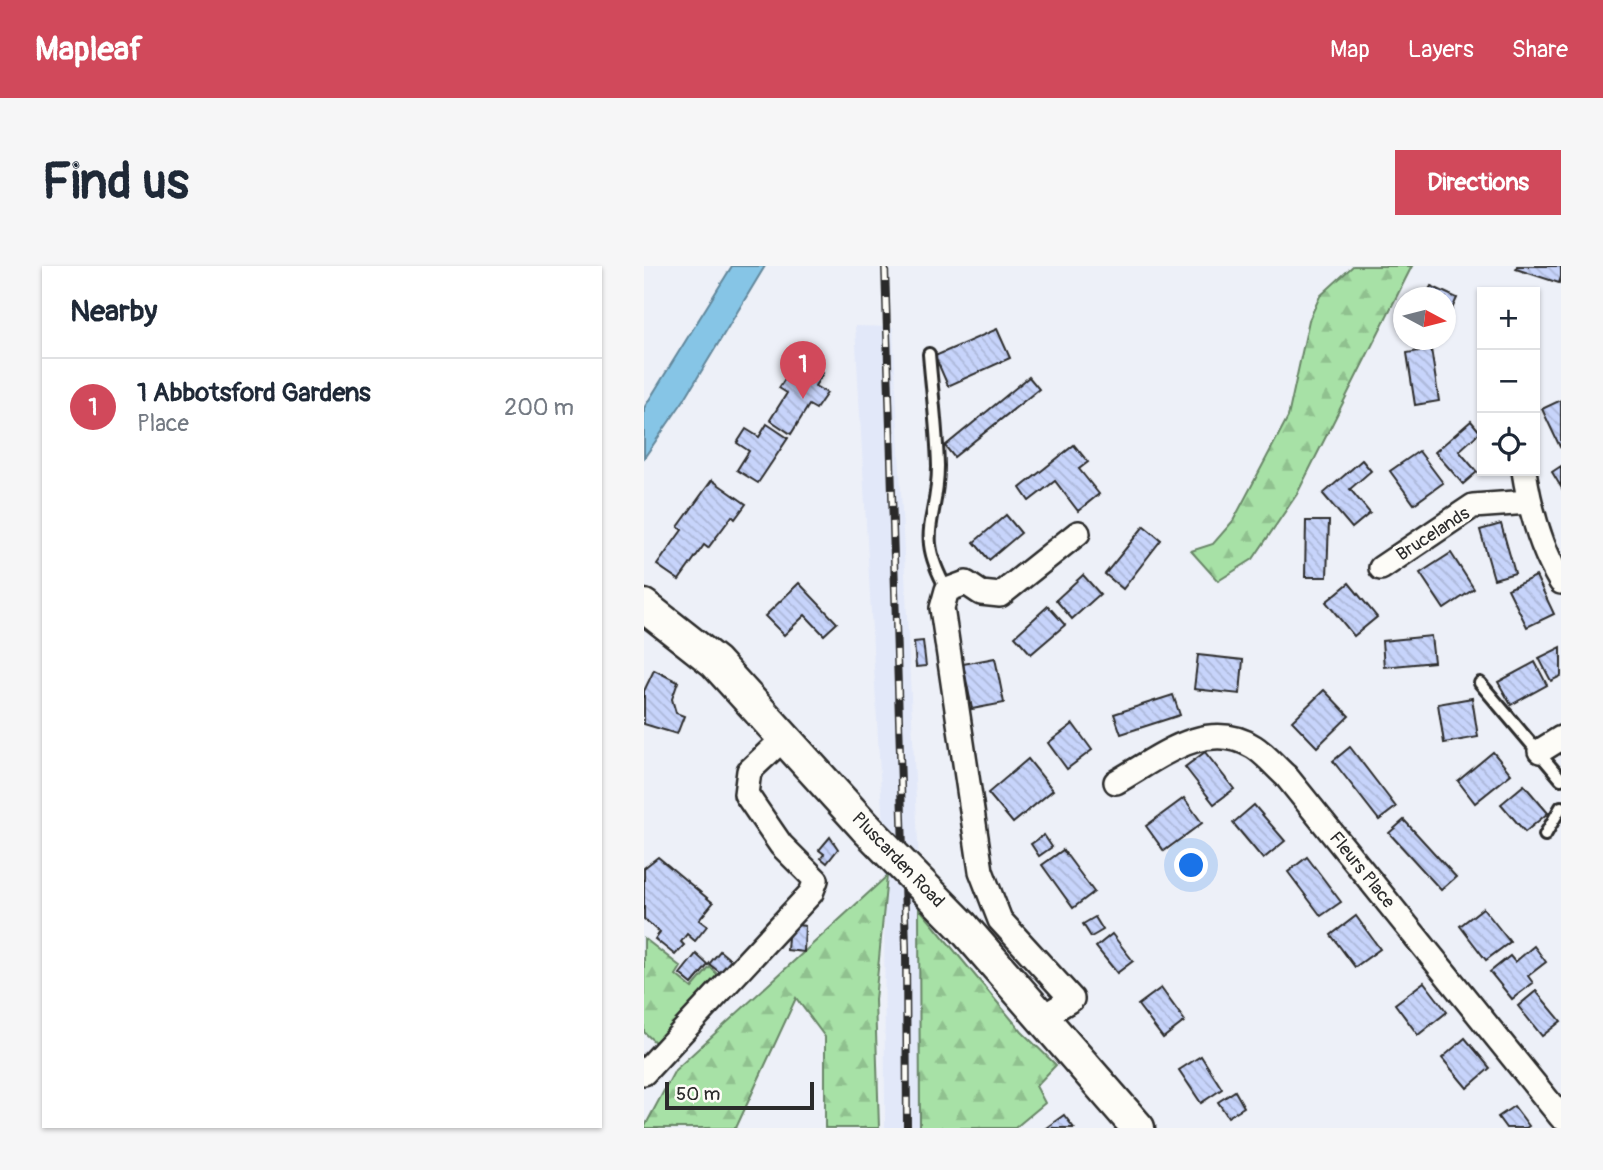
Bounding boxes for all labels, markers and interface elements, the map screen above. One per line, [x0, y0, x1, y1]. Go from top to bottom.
text: Mapleaf [35, 29, 143, 70]
text: Map [1330, 35, 1370, 64]
text: Layers [1408, 35, 1474, 64]
text: Share [1512, 35, 1568, 64]
button: Directions [1395, 150, 1561, 215]
text: Find us [42, 152, 189, 213]
north arrow [1393, 287, 1456, 350]
map controls [1477, 287, 1540, 476]
button: + [1477, 287, 1540, 350]
text: Nearby [70, 293, 157, 330]
pin: 1 [780, 341, 826, 399]
button: − [1477, 350, 1540, 413]
text: 1 Abbotsford Gardens [137, 377, 371, 409]
text: 1 [89, 393, 98, 422]
text: 200 m [504, 393, 574, 422]
text: Place [137, 409, 189, 438]
button: locate [1477, 413, 1540, 476]
street label: Brucelands [1392, 502, 1474, 566]
street label: Pluscarden Road [847, 807, 949, 913]
street label: Fleurs Place [1324, 827, 1400, 913]
your location [1174, 848, 1208, 882]
scale bar [665, 1079, 814, 1111]
text: 50 m [676, 1082, 720, 1106]

